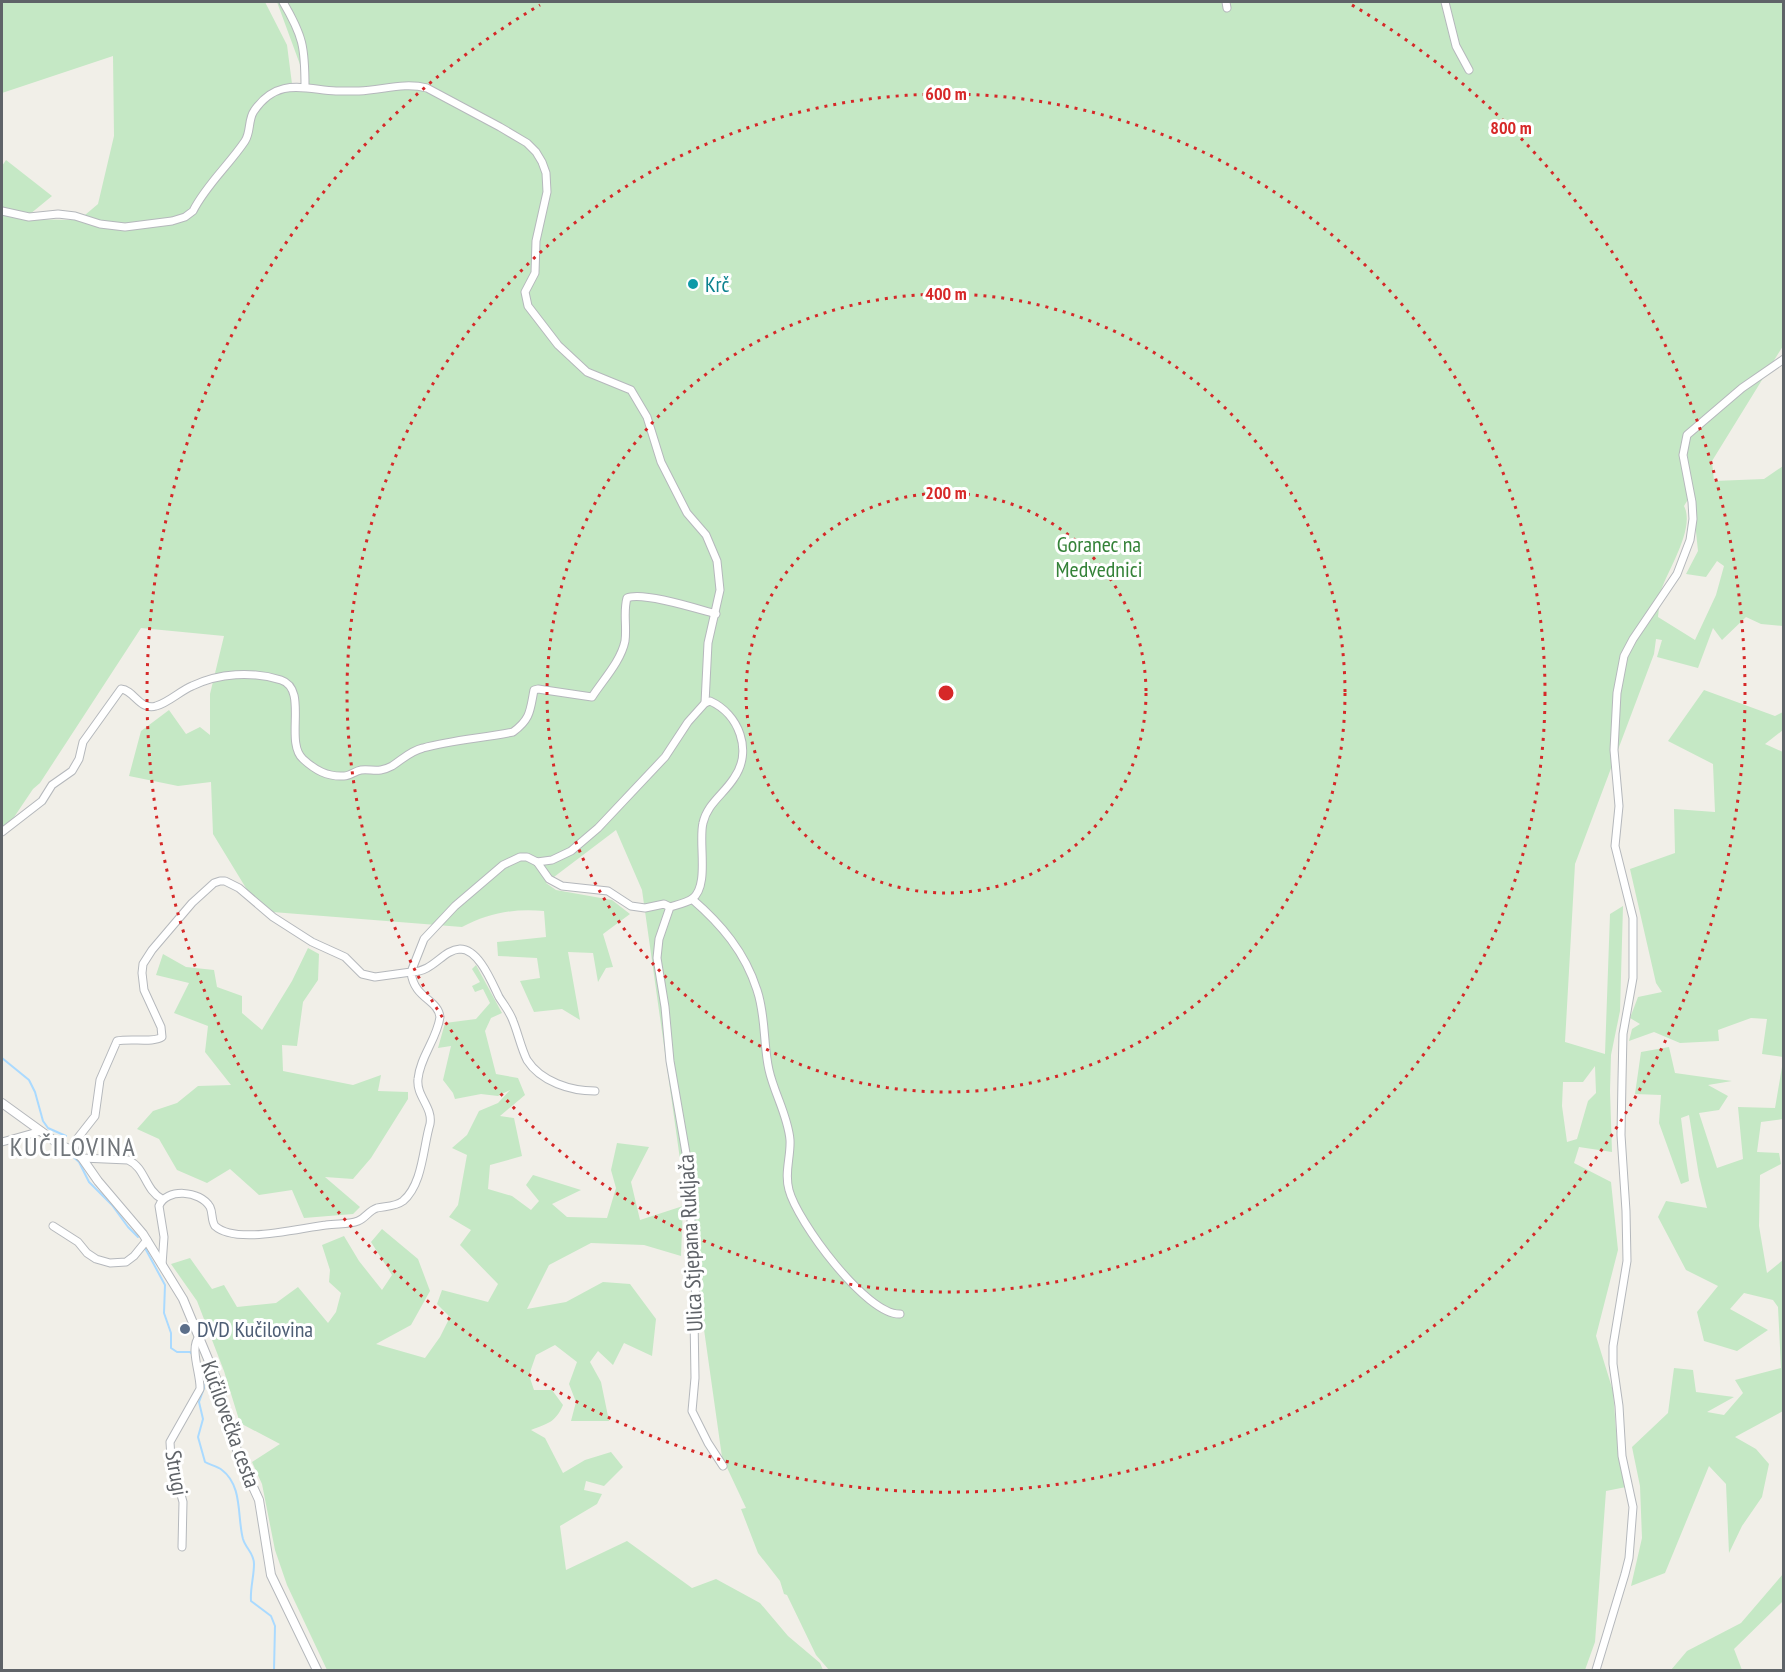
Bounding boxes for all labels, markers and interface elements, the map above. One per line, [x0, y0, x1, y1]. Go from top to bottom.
text: 600 m [925, 82, 967, 105]
text: 800 m [1490, 116, 1532, 139]
place label: Krč [705, 270, 729, 298]
marker: Krč [686, 277, 700, 291]
text: 400 m [925, 282, 967, 305]
text: 200 m [925, 481, 967, 504]
park label: Goranec na Medvednici [1056, 530, 1142, 583]
centre of rings [936, 683, 956, 703]
district label: KUČILOVINA [10, 1130, 136, 1163]
street label: Ulica Stjepana Rukljača [671, 1154, 709, 1332]
place label: DVD Kučilovina [197, 1315, 313, 1343]
marker: DVD Kučilovina [178, 1322, 192, 1336]
street label: Kučilovečka cesta [195, 1357, 267, 1491]
street label: Strugi [159, 1448, 195, 1498]

